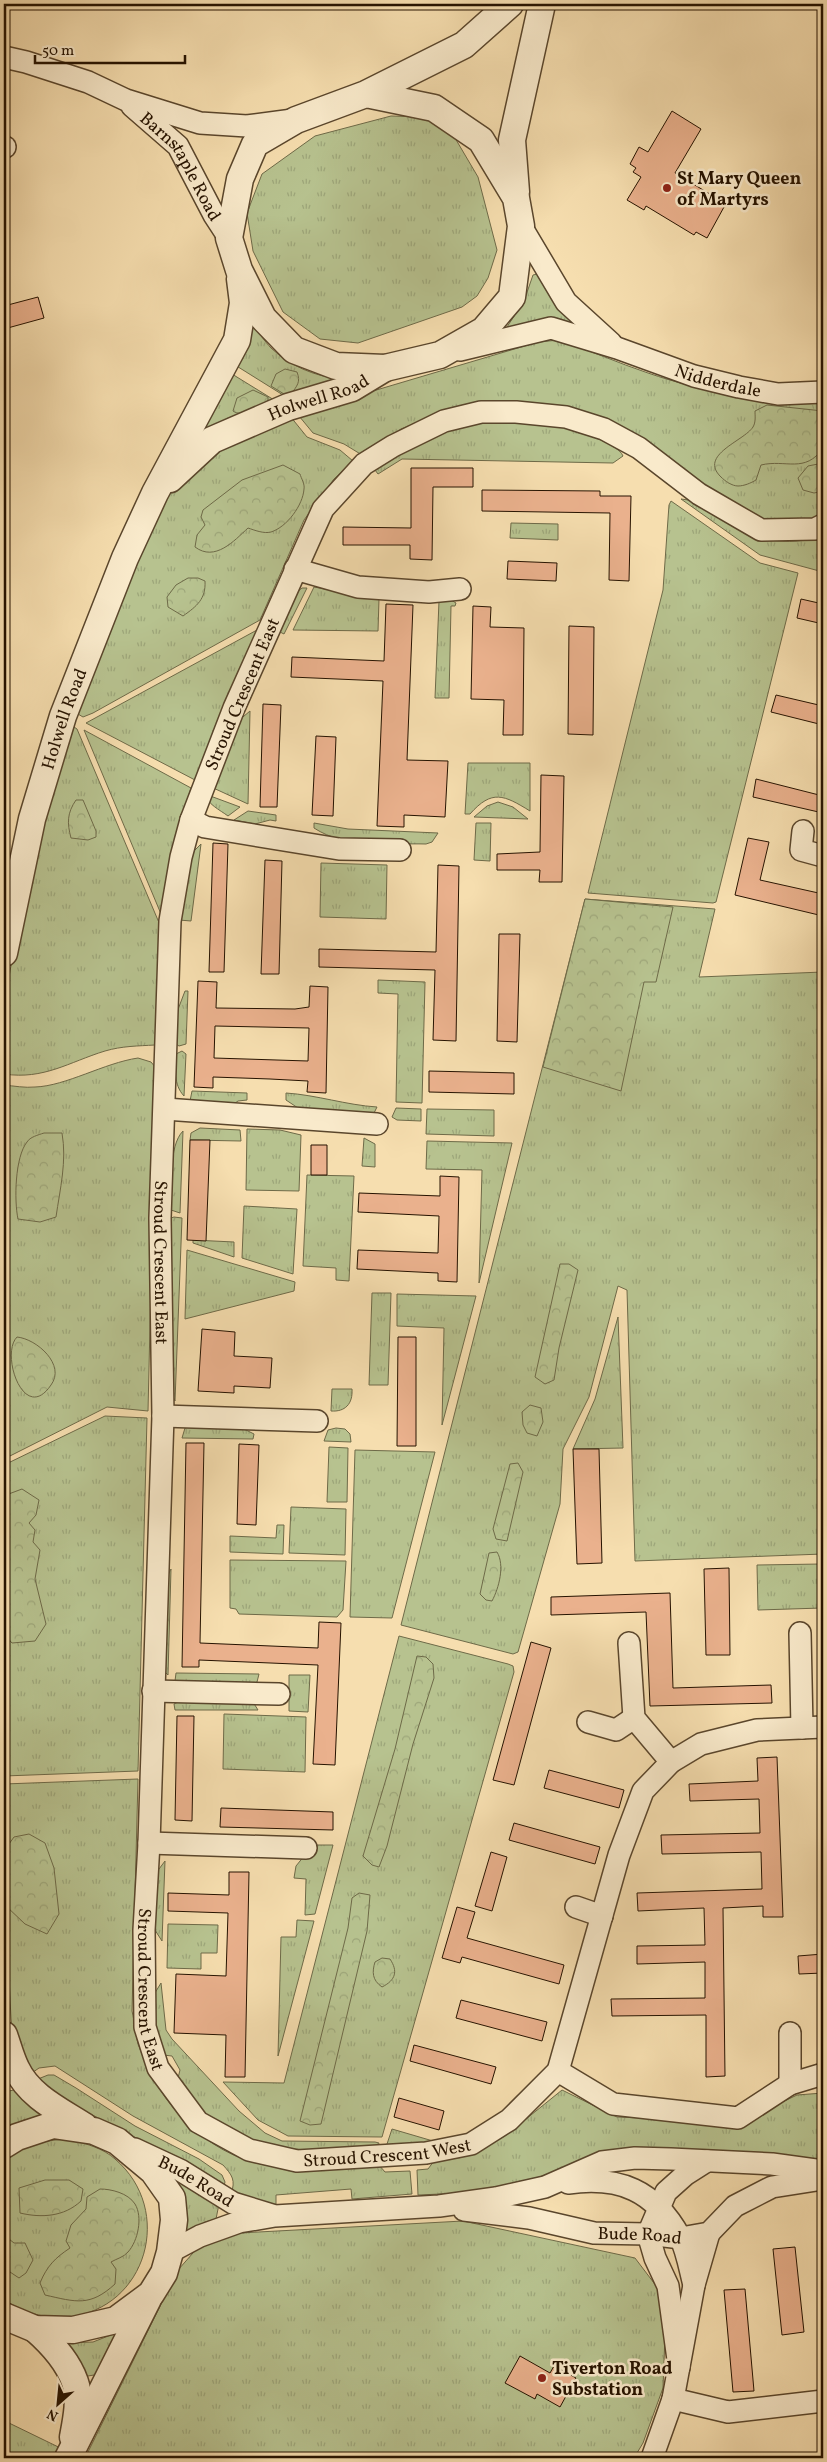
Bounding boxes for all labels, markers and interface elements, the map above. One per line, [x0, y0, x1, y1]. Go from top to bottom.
scale bar [35, 32, 185, 64]
text: 50 m [42, 41, 74, 62]
street label: Barnstaple Road [133, 107, 226, 227]
place label: St Mary Queen of Martyrs [677, 167, 801, 213]
marker: St Mary Queen of Martyrs [661, 182, 673, 194]
street label: Nidderdale [671, 359, 763, 405]
street label: Holwell Road [264, 369, 375, 428]
street label: Stroud Crescent East [200, 614, 287, 775]
street label: Holwell Road [37, 665, 94, 773]
street label: Stroud Crescent East [146, 1180, 173, 1345]
street label: Stroud Crescent East [130, 1907, 169, 2074]
street label: Stroud Crescent West [302, 2133, 474, 2175]
street label: Bude Road [153, 2150, 238, 2214]
street label: Bude Road [597, 2222, 683, 2252]
place label: Tiverton Road Substation [552, 2357, 672, 2403]
marker: Tiverton Road Substation [536, 2372, 548, 2384]
north arrow [32, 2380, 82, 2430]
text: N [44, 2403, 62, 2425]

